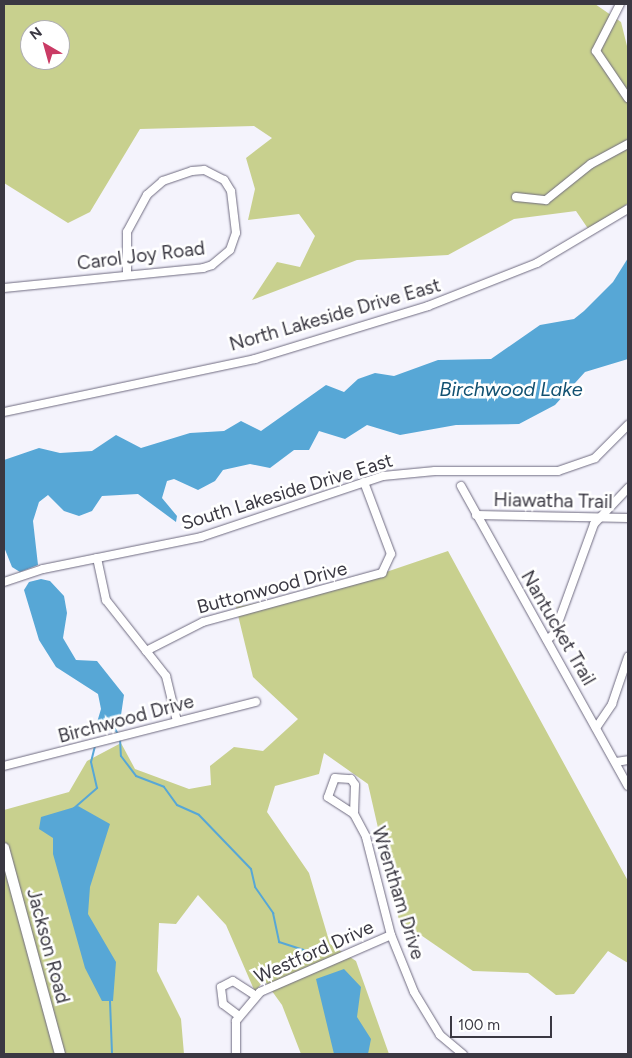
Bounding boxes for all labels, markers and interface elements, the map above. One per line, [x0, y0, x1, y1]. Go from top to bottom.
north arrow [20, 20, 70, 70]
text: N [27, 24, 46, 44]
street label: Carol Joy Road [76, 237, 206, 275]
street label: North Lakeside Drive East [227, 274, 443, 356]
water label: Birchwood Lake [439, 377, 583, 401]
street label: South Lakeside Drive East [179, 449, 395, 535]
street label: Hiawatha Trail [493, 489, 613, 513]
street label: Buttonwood Drive [194, 557, 350, 619]
street label: Nantucket Trail [516, 567, 600, 689]
street label: Birchwood Drive [56, 690, 196, 748]
street label: Wrentham Drive [367, 824, 429, 962]
street label: Jackson Road [22, 886, 74, 1006]
street label: Westford Drive [251, 916, 377, 988]
scale bar [452, 1006, 554, 1038]
text: 100 m [458, 1016, 500, 1034]

